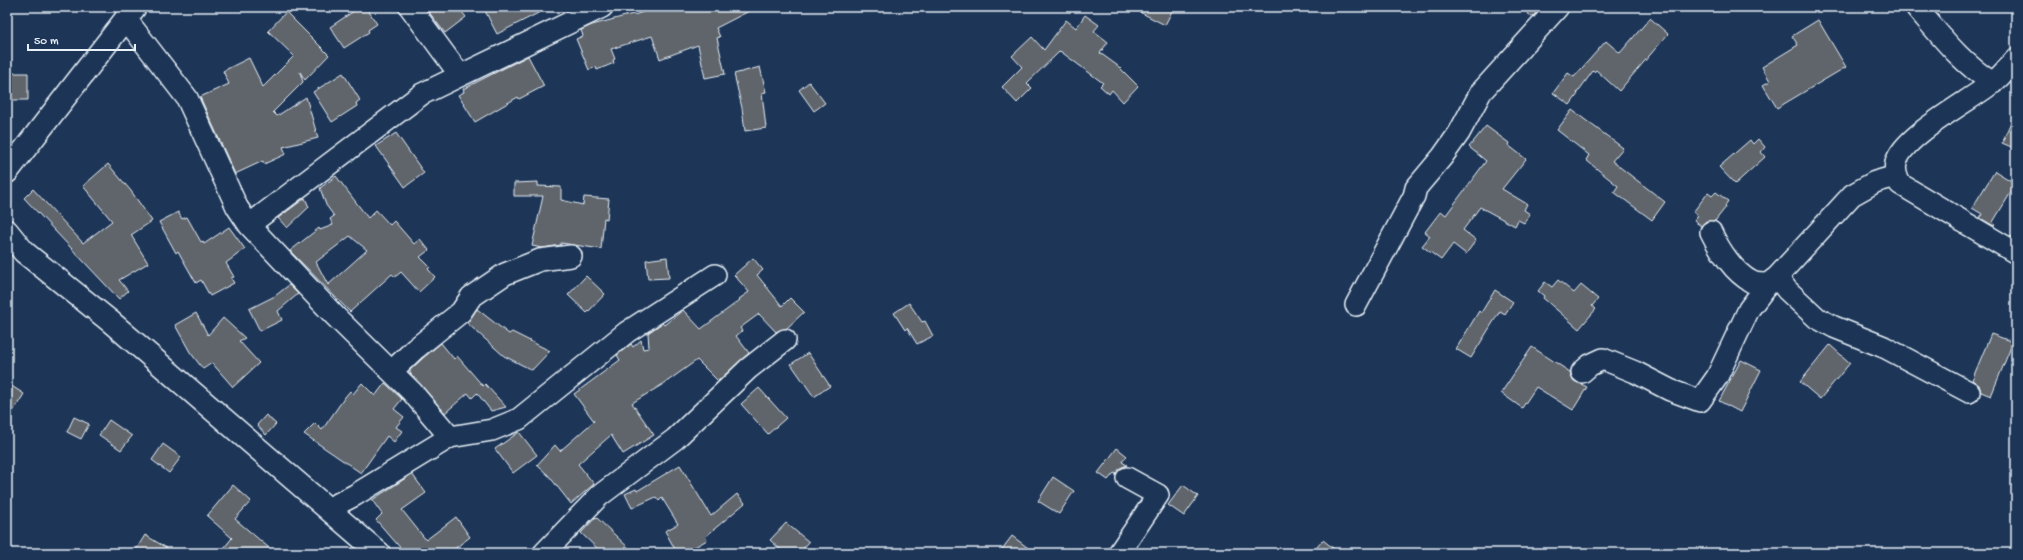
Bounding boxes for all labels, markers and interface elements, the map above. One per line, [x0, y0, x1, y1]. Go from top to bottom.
scale bar [28, 26, 135, 52]
text: 50 m [34, 35, 59, 49]

